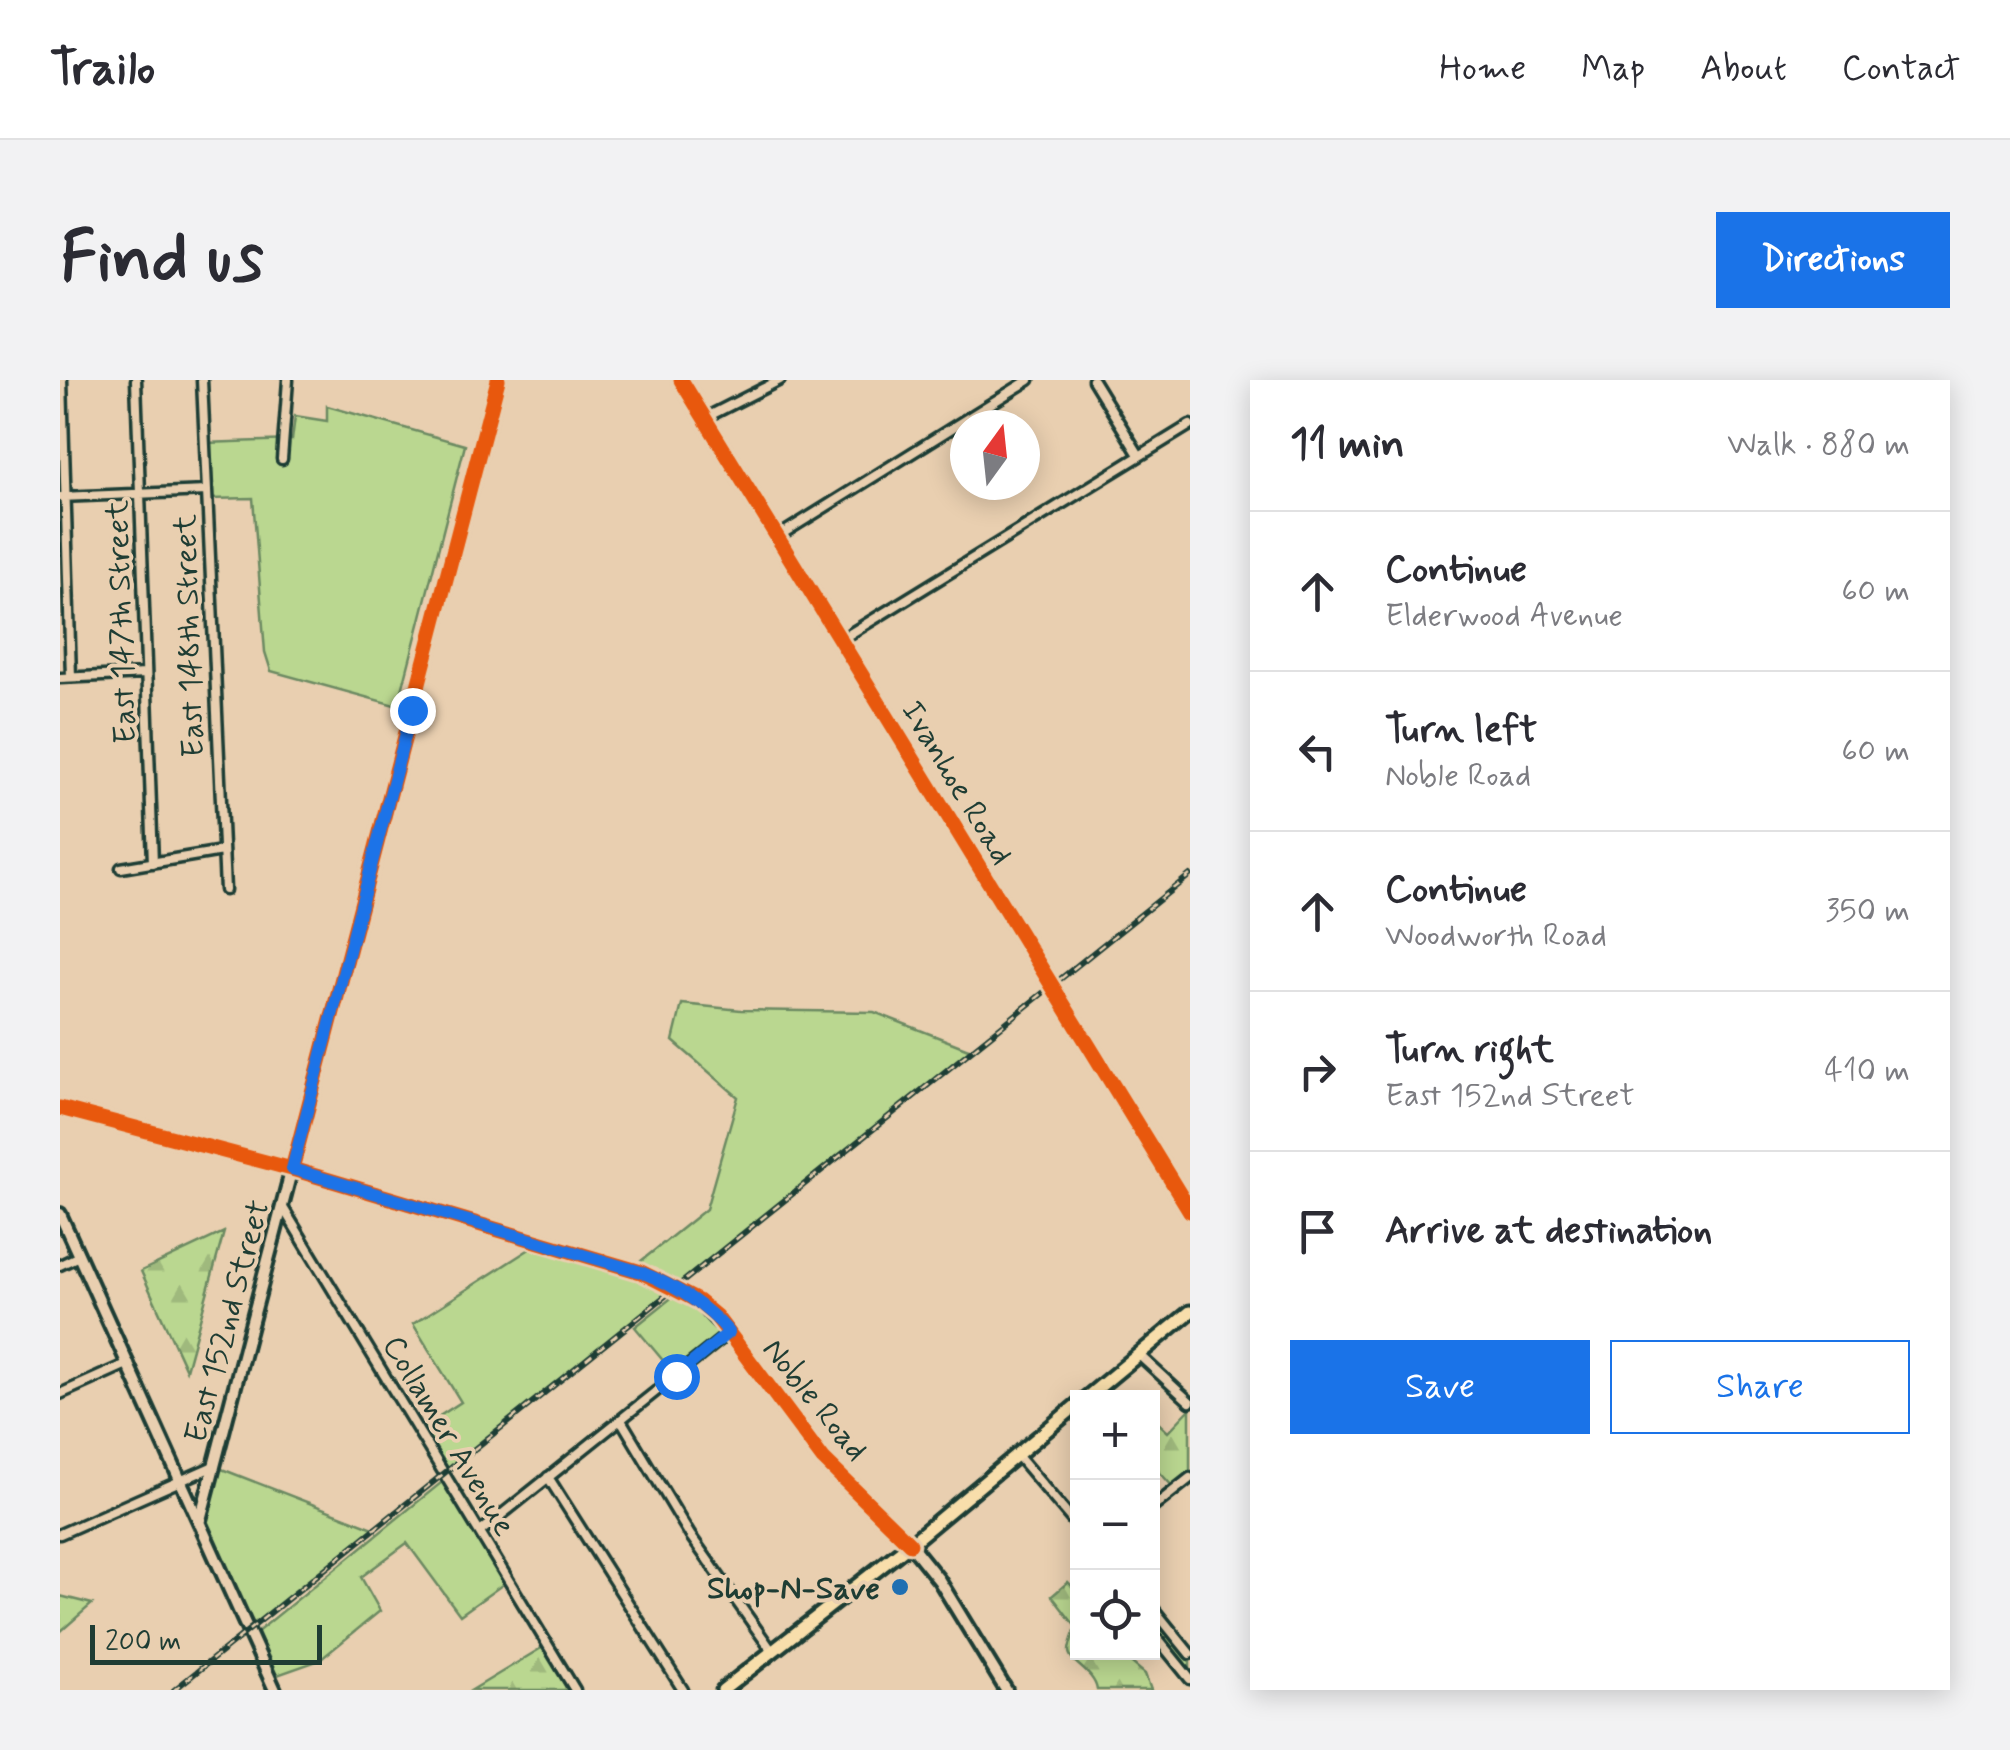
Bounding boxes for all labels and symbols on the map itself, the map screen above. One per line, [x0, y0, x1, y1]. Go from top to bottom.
north arrow [950, 410, 1040, 500]
street label: East 147th Street [97, 499, 147, 745]
street label: East 148th Street [165, 513, 215, 758]
route end [390, 688, 436, 734]
street label: Ivanhoe Road [891, 693, 1022, 873]
street label: East 152nd Street [175, 1196, 281, 1448]
street label: Collamer Avenue [372, 1328, 525, 1544]
street label: Noble Road [752, 1330, 877, 1470]
route start [654, 1354, 700, 1400]
place label: Shop-N-Save [707, 1568, 880, 1610]
marker: Shop-N-Save [889, 1576, 911, 1598]
scale bar [90, 1620, 322, 1664]

